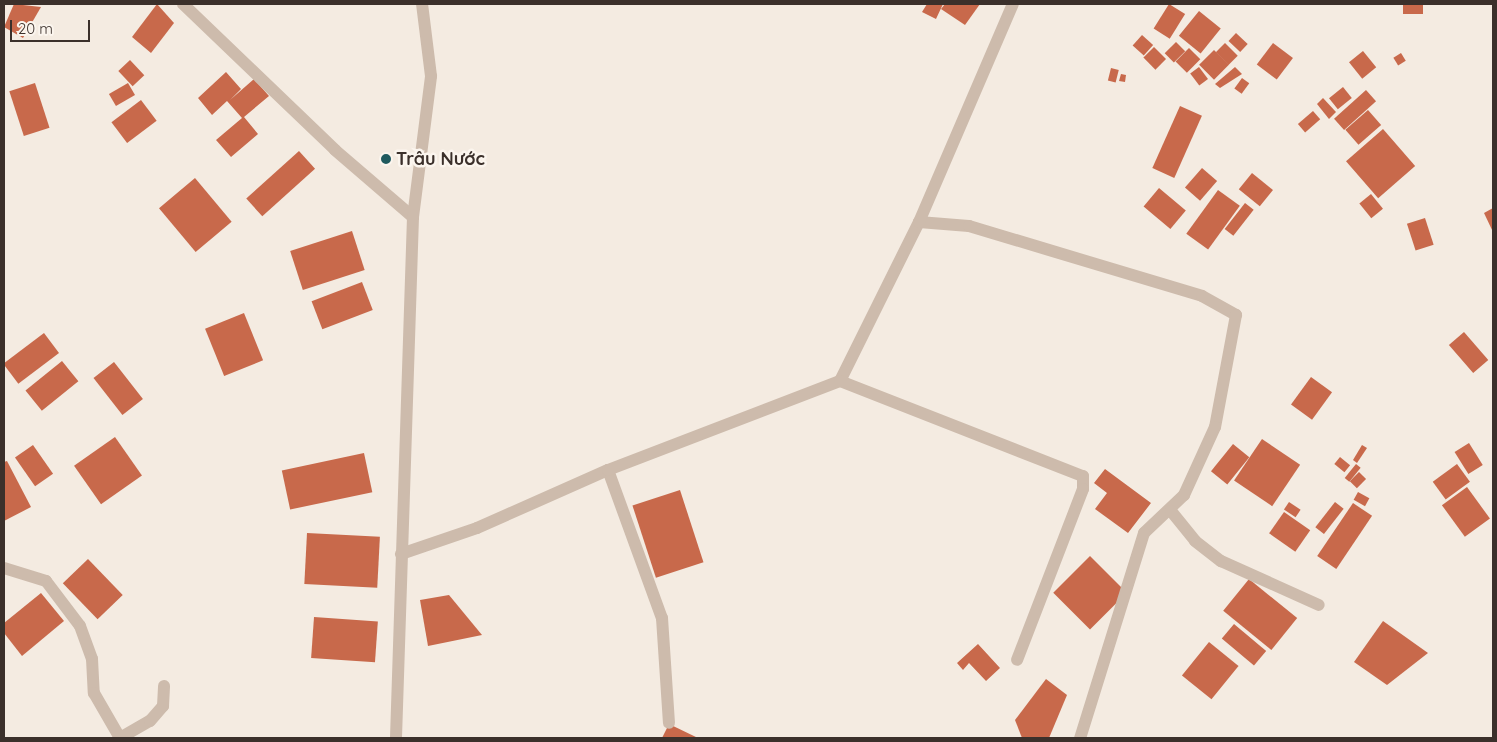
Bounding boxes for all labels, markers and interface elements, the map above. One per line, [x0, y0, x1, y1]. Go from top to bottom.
scale bar [12, 10, 92, 42]
text: 20 m [18, 19, 53, 38]
place label: Trâu Nước [396, 148, 485, 170]
marker: Trâu Nước [380, 153, 392, 165]

